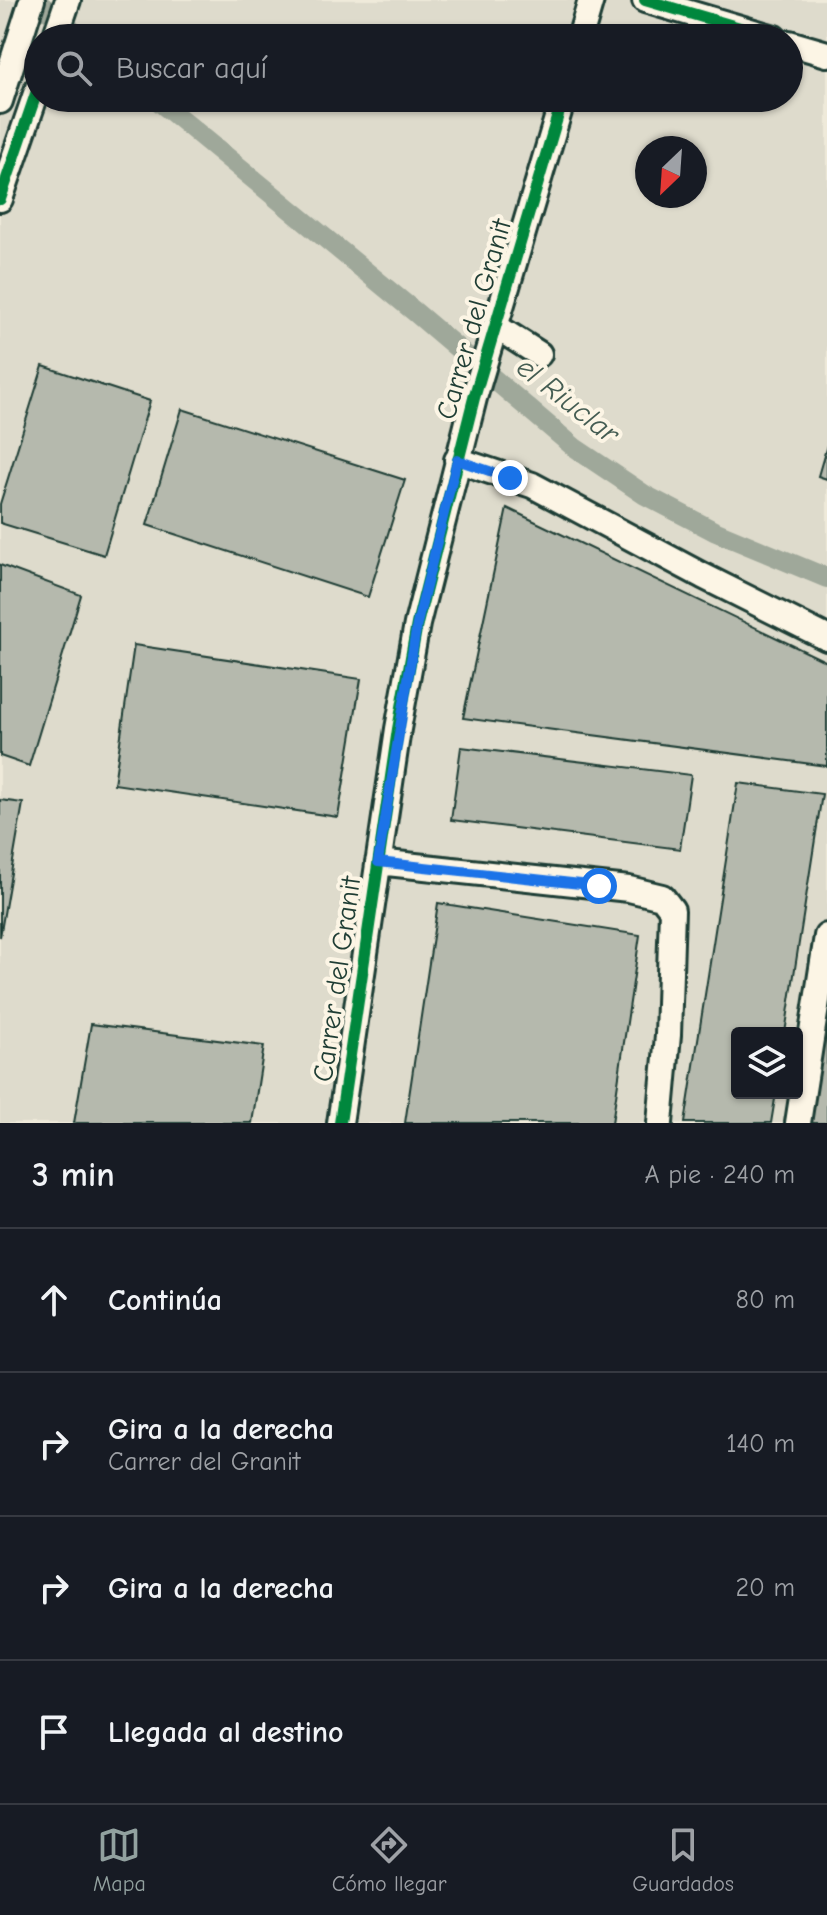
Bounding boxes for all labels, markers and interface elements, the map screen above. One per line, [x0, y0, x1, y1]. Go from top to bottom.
search box [24, 24, 803, 112]
icon: search [52, 46, 96, 90]
text: Buscar aquí [116, 51, 267, 86]
north arrow [635, 136, 707, 208]
street label: Carrer del Granit [430, 214, 518, 423]
water label: el Riuclar [509, 350, 627, 452]
route end [492, 460, 528, 496]
route start [581, 868, 617, 904]
street label: Carrer del Granit [307, 873, 367, 1084]
map controls [731, 1027, 803, 1099]
button: layers [731, 1027, 803, 1099]
text: 3 min [32, 1155, 115, 1195]
text: A pie · 240 m [644, 1160, 795, 1190]
icon: ahead [32, 1278, 76, 1322]
text: Continúa [108, 1283, 222, 1318]
text: 80 m [736, 1285, 795, 1315]
text: Gira a la derecha [108, 1412, 334, 1447]
icon: right [32, 1422, 76, 1466]
text: 140 m [726, 1429, 795, 1459]
text: Carrer del Granit [108, 1447, 300, 1477]
icon: right [32, 1566, 76, 1610]
text: Gira a la derecha [108, 1571, 334, 1606]
text: 20 m [735, 1573, 795, 1603]
icon: arrive [32, 1710, 76, 1754]
text: Llegada al destino [108, 1715, 344, 1750]
tab: Mapa [93, 1823, 146, 1897]
tab: Cómo llegar [332, 1823, 446, 1897]
tab: Guardados [632, 1823, 734, 1897]

